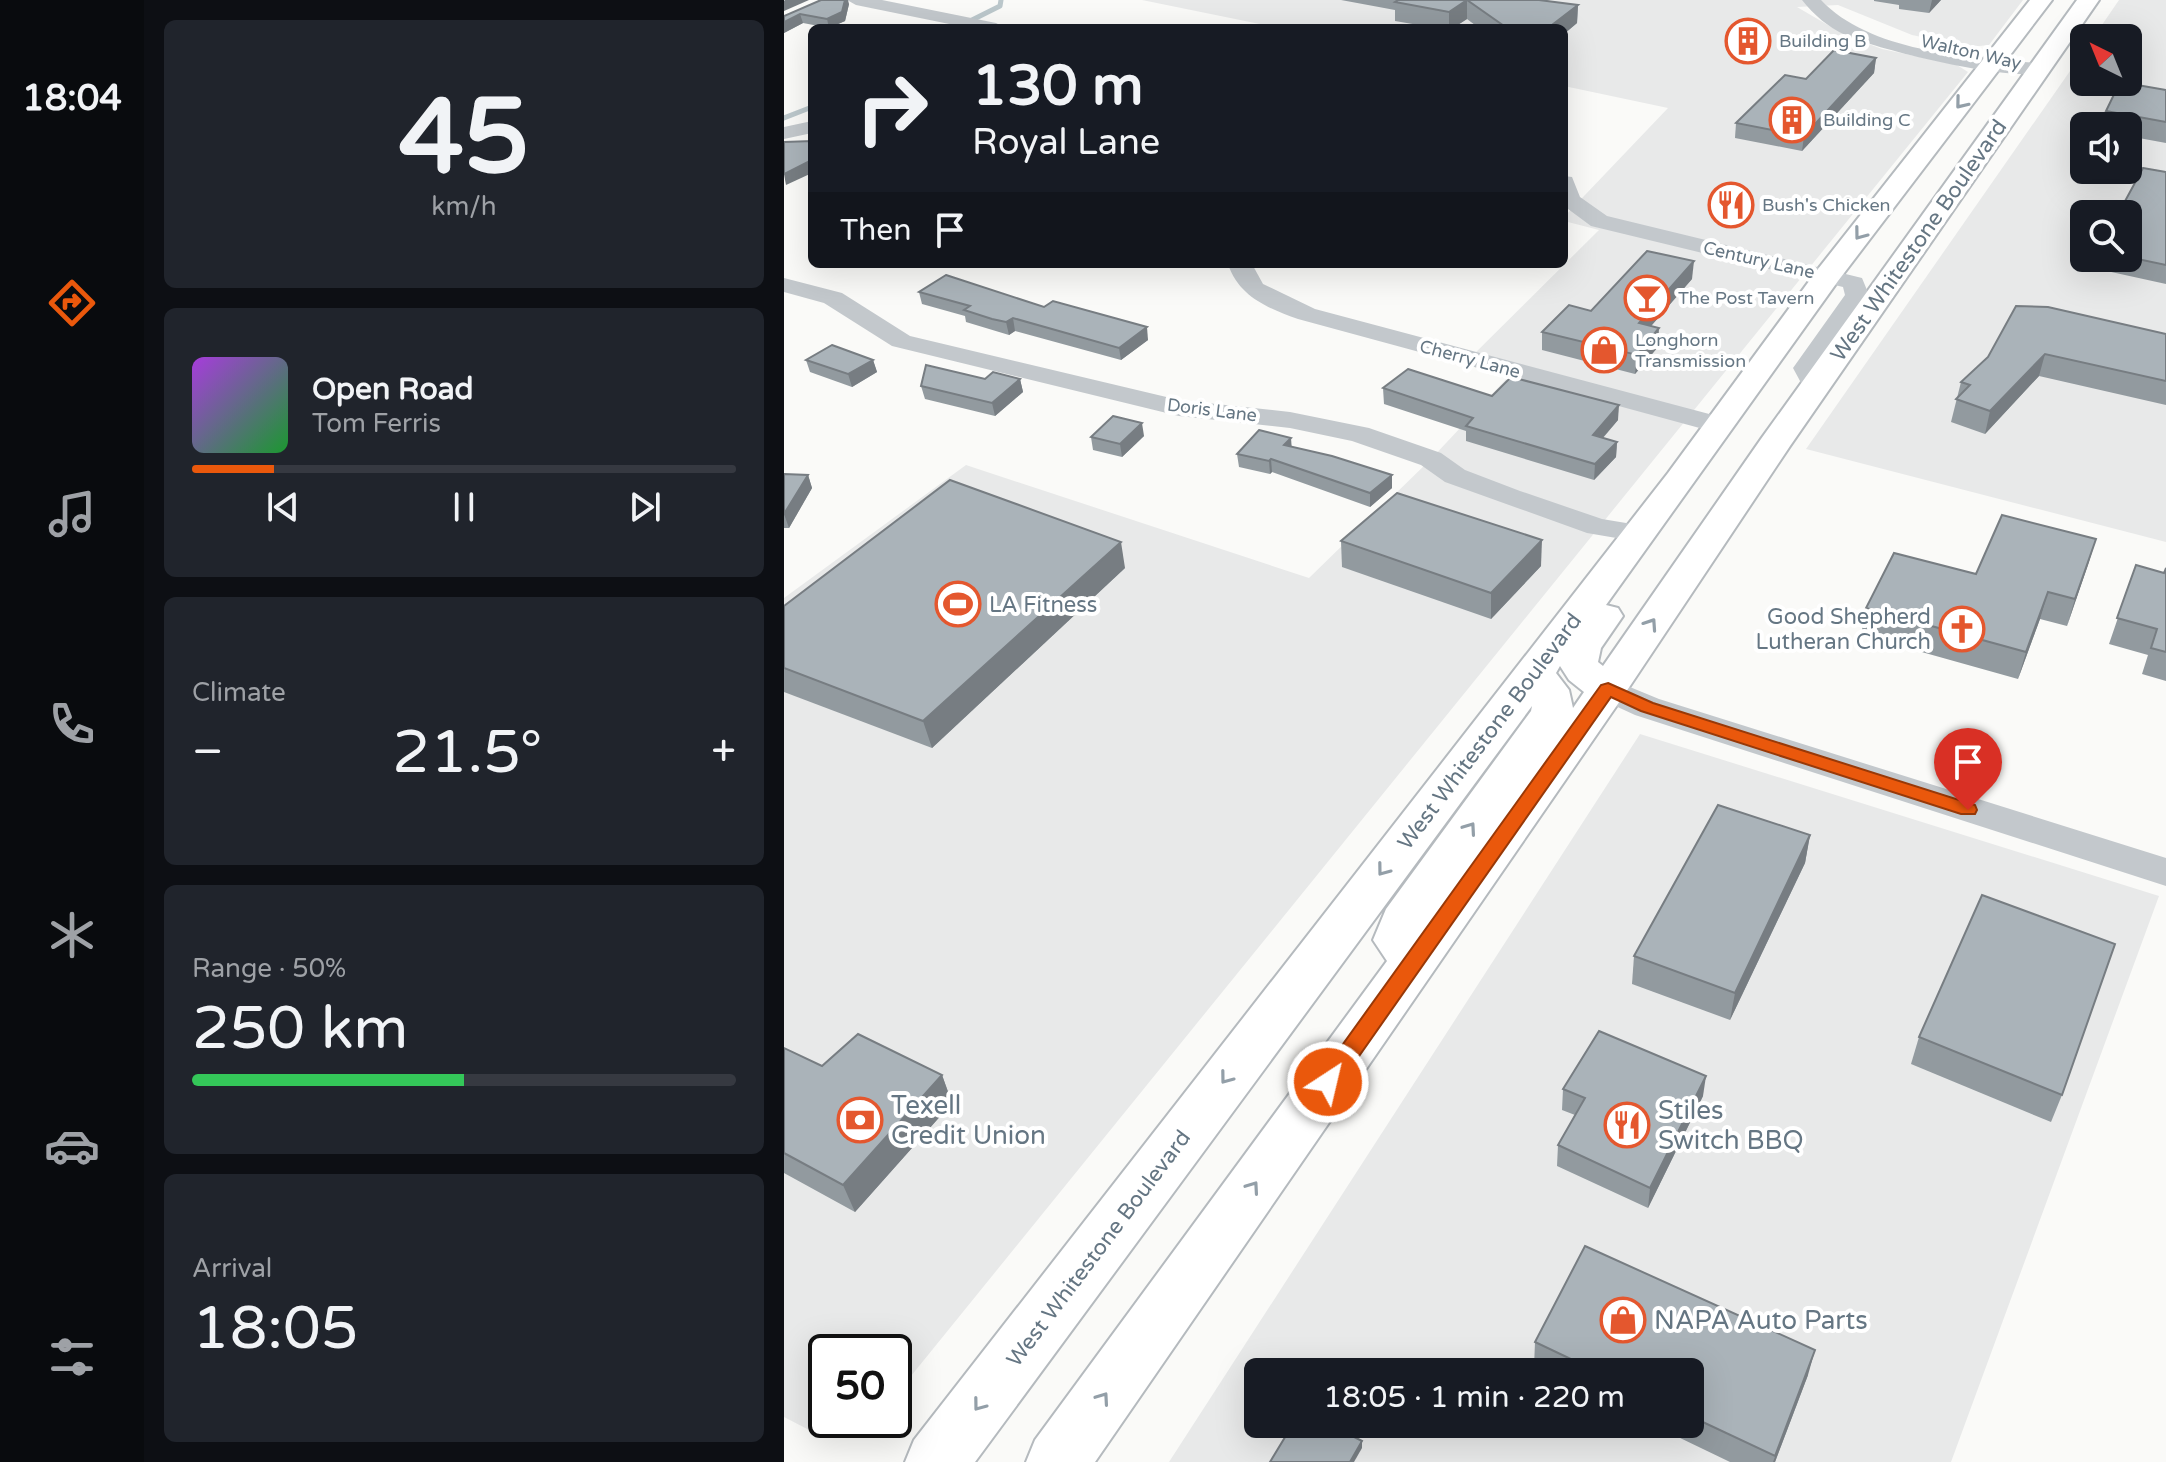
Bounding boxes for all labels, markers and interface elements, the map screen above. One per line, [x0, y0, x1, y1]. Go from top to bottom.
building icon: Building B [1724, 17, 1772, 65]
north arrow [2070, 24, 2142, 96]
map controls [2070, 24, 2142, 272]
place label: Building B [1779, 30, 1867, 52]
street label: Walton Way [1919, 30, 2024, 74]
text: 130 m [972, 53, 1143, 120]
icon: right [840, 56, 944, 160]
text: 45 [399, 76, 529, 201]
text: 18:04 [22, 77, 122, 120]
one-way arrow [1956, 94, 1971, 108]
building icon: Building C [1768, 96, 1816, 144]
place label: Building C [1823, 109, 1911, 131]
button: sound [2070, 112, 2142, 184]
street label: West Whitestone Boulevard [1825, 115, 2012, 367]
text: Royal Lane [972, 121, 1160, 164]
restaurant icon: Bush's Chicken [1707, 181, 1755, 229]
text: km/h [431, 191, 497, 222]
place label: Bush's Chicken [1762, 194, 1891, 216]
button: search [2070, 200, 2142, 272]
icon: arrive [928, 208, 972, 252]
text: Then [840, 212, 912, 249]
one-way arrow [1855, 225, 1869, 240]
street label: Century Lane [1701, 236, 1817, 284]
bar icon: The Post Tavern [1623, 274, 1671, 322]
icon: directions [44, 275, 100, 331]
place label: The Post Tavern [1678, 287, 1815, 309]
shop icon: Longhorn Transmission [1580, 326, 1628, 374]
place label: Longhorn Transmission [1635, 329, 1746, 372]
street label: Cherry Lane [1417, 335, 1523, 383]
text: Open Road [312, 371, 473, 408]
street label: Doris Lane [1166, 394, 1258, 426]
text: Tom Ferris [312, 408, 441, 439]
icon: previous [261, 485, 305, 529]
icon: pause [442, 485, 486, 529]
icon: next [623, 485, 667, 529]
icon: music [44, 486, 100, 542]
sports icon: LA Fitness [934, 580, 982, 628]
place label: LA Fitness [989, 592, 1097, 618]
place label: Good Shepherd Lutheran Church [1756, 604, 1931, 655]
church icon: Good Shepherd Lutheran Church [1938, 605, 1986, 653]
street label: West Whitestone Boulevard [1392, 608, 1587, 855]
one-way arrow [1642, 619, 1657, 633]
text: Climate [192, 677, 286, 708]
icon: phone [44, 696, 100, 752]
text: 21.5° [392, 717, 542, 789]
text: − [192, 726, 223, 779]
text: + [711, 726, 736, 779]
pin [1934, 728, 2002, 810]
icon: arrive [1946, 740, 1990, 784]
one-way arrow [1460, 823, 1475, 837]
one-way arrow [1378, 862, 1392, 876]
icon: climate [44, 907, 100, 963]
text: Range · 50% [192, 953, 346, 984]
text: 250 km [192, 993, 408, 1065]
position arrow [1286, 1040, 1370, 1124]
one-way arrow [1222, 1069, 1236, 1084]
place label: Texell Credit Union [891, 1090, 1046, 1151]
place label: Stiles Switch BBQ [1658, 1095, 1804, 1156]
bank icon: Texell Credit Union [836, 1096, 884, 1144]
restaurant icon: Stiles Switch BBQ [1603, 1101, 1651, 1149]
icon: car [44, 1118, 100, 1174]
street label: West Whitestone Boulevard [1001, 1125, 1196, 1372]
one-way arrow [1244, 1181, 1258, 1195]
text: Arrival [192, 1253, 272, 1284]
text: 18:05 [192, 1293, 358, 1365]
shop icon: NAPA Auto Parts [1599, 1296, 1647, 1344]
place label: NAPA Auto Parts [1654, 1305, 1868, 1336]
icon: filters [44, 1329, 100, 1385]
speed limit sign: 50 [808, 1334, 912, 1438]
text: 18:05 · 1 min · 220 m [1323, 1379, 1625, 1416]
one-way arrow [1093, 1393, 1108, 1407]
one-way arrow [974, 1396, 988, 1411]

